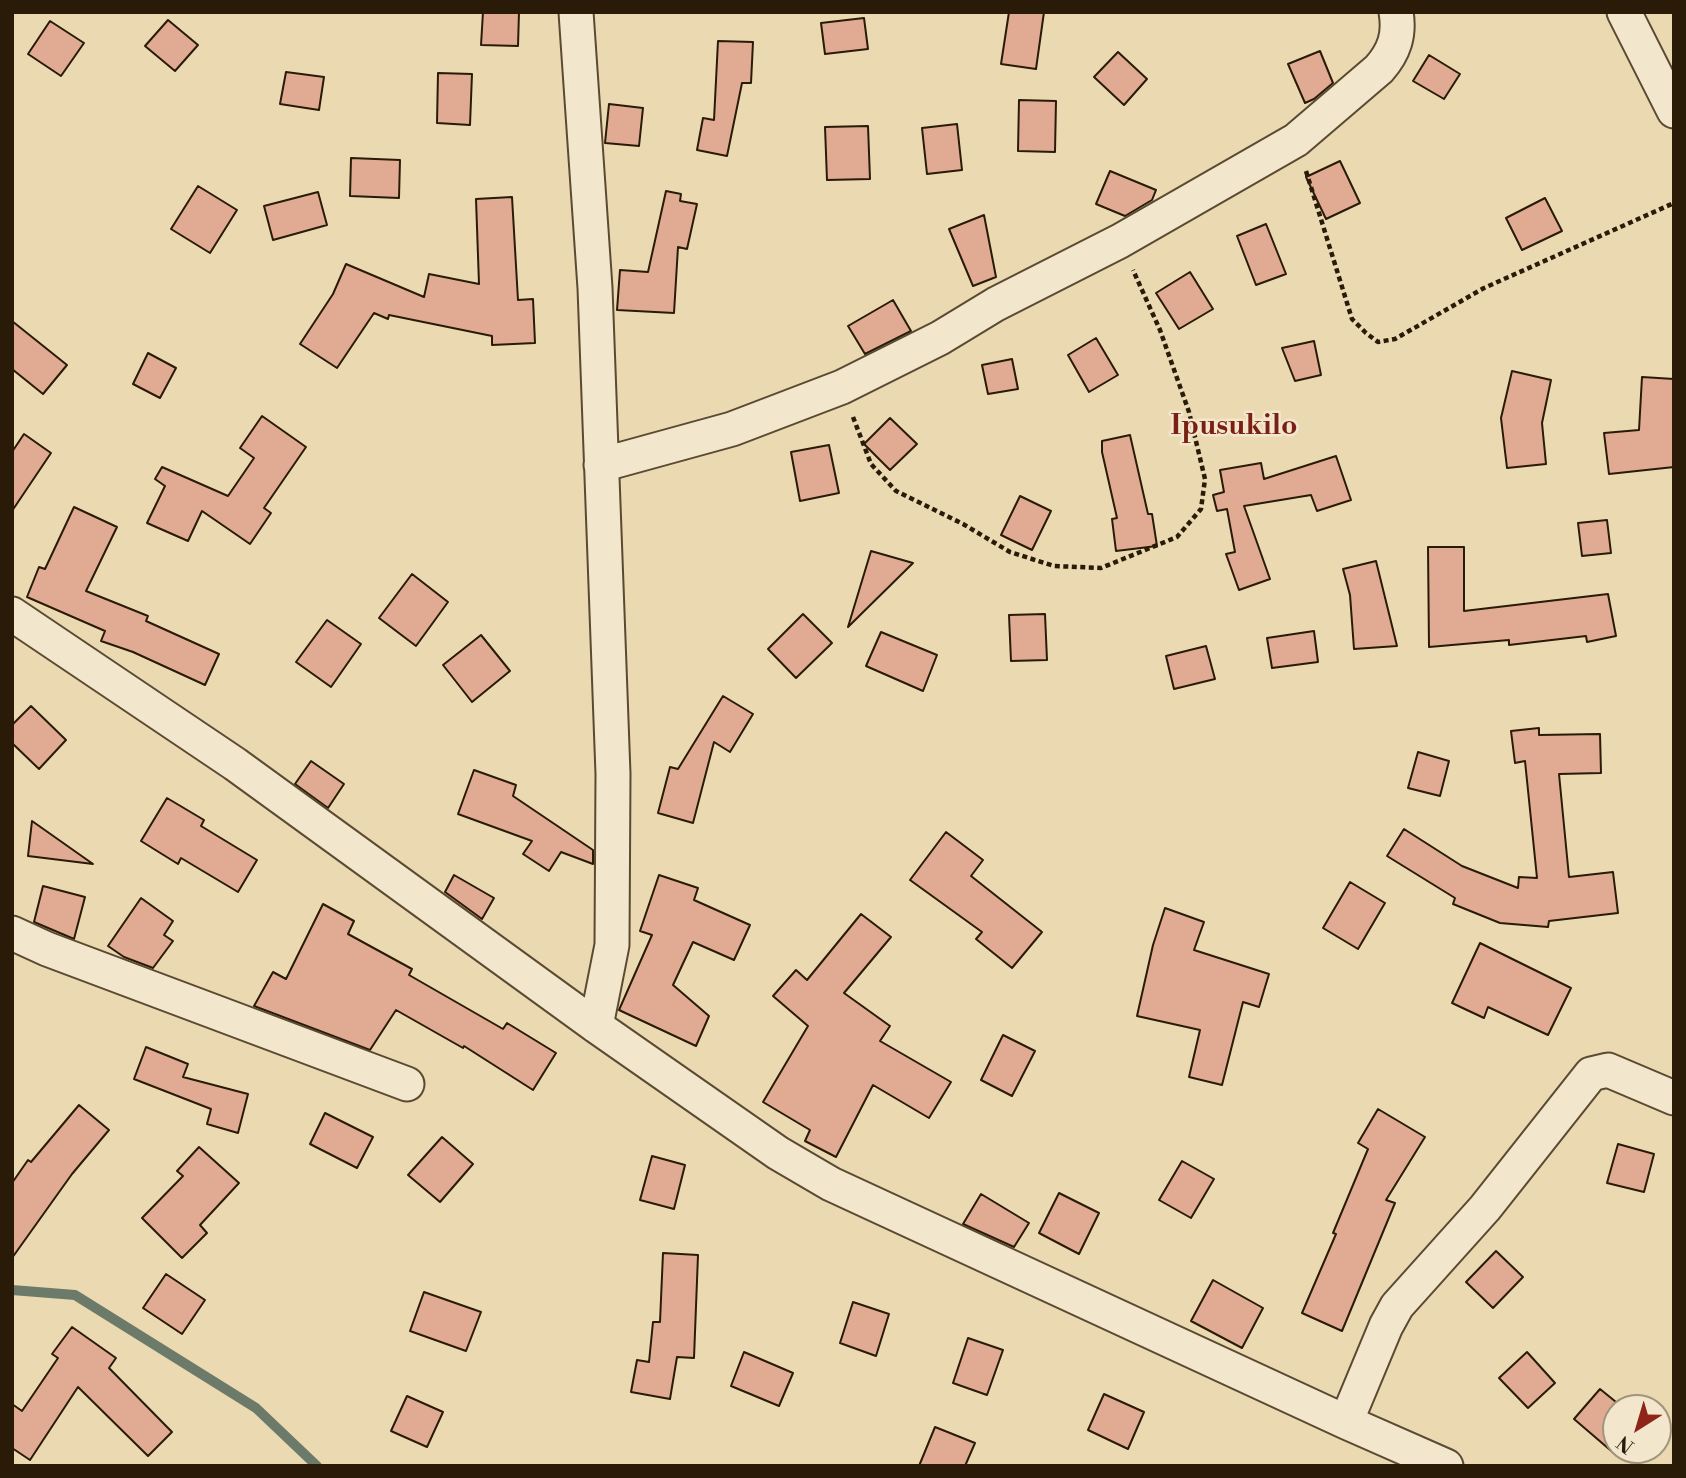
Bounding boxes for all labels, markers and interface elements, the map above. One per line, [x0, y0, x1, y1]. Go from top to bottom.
district label: Ipusukilo [1171, 410, 1297, 444]
north arrow [1602, 1394, 1672, 1464]
text: N [1612, 1430, 1639, 1458]

